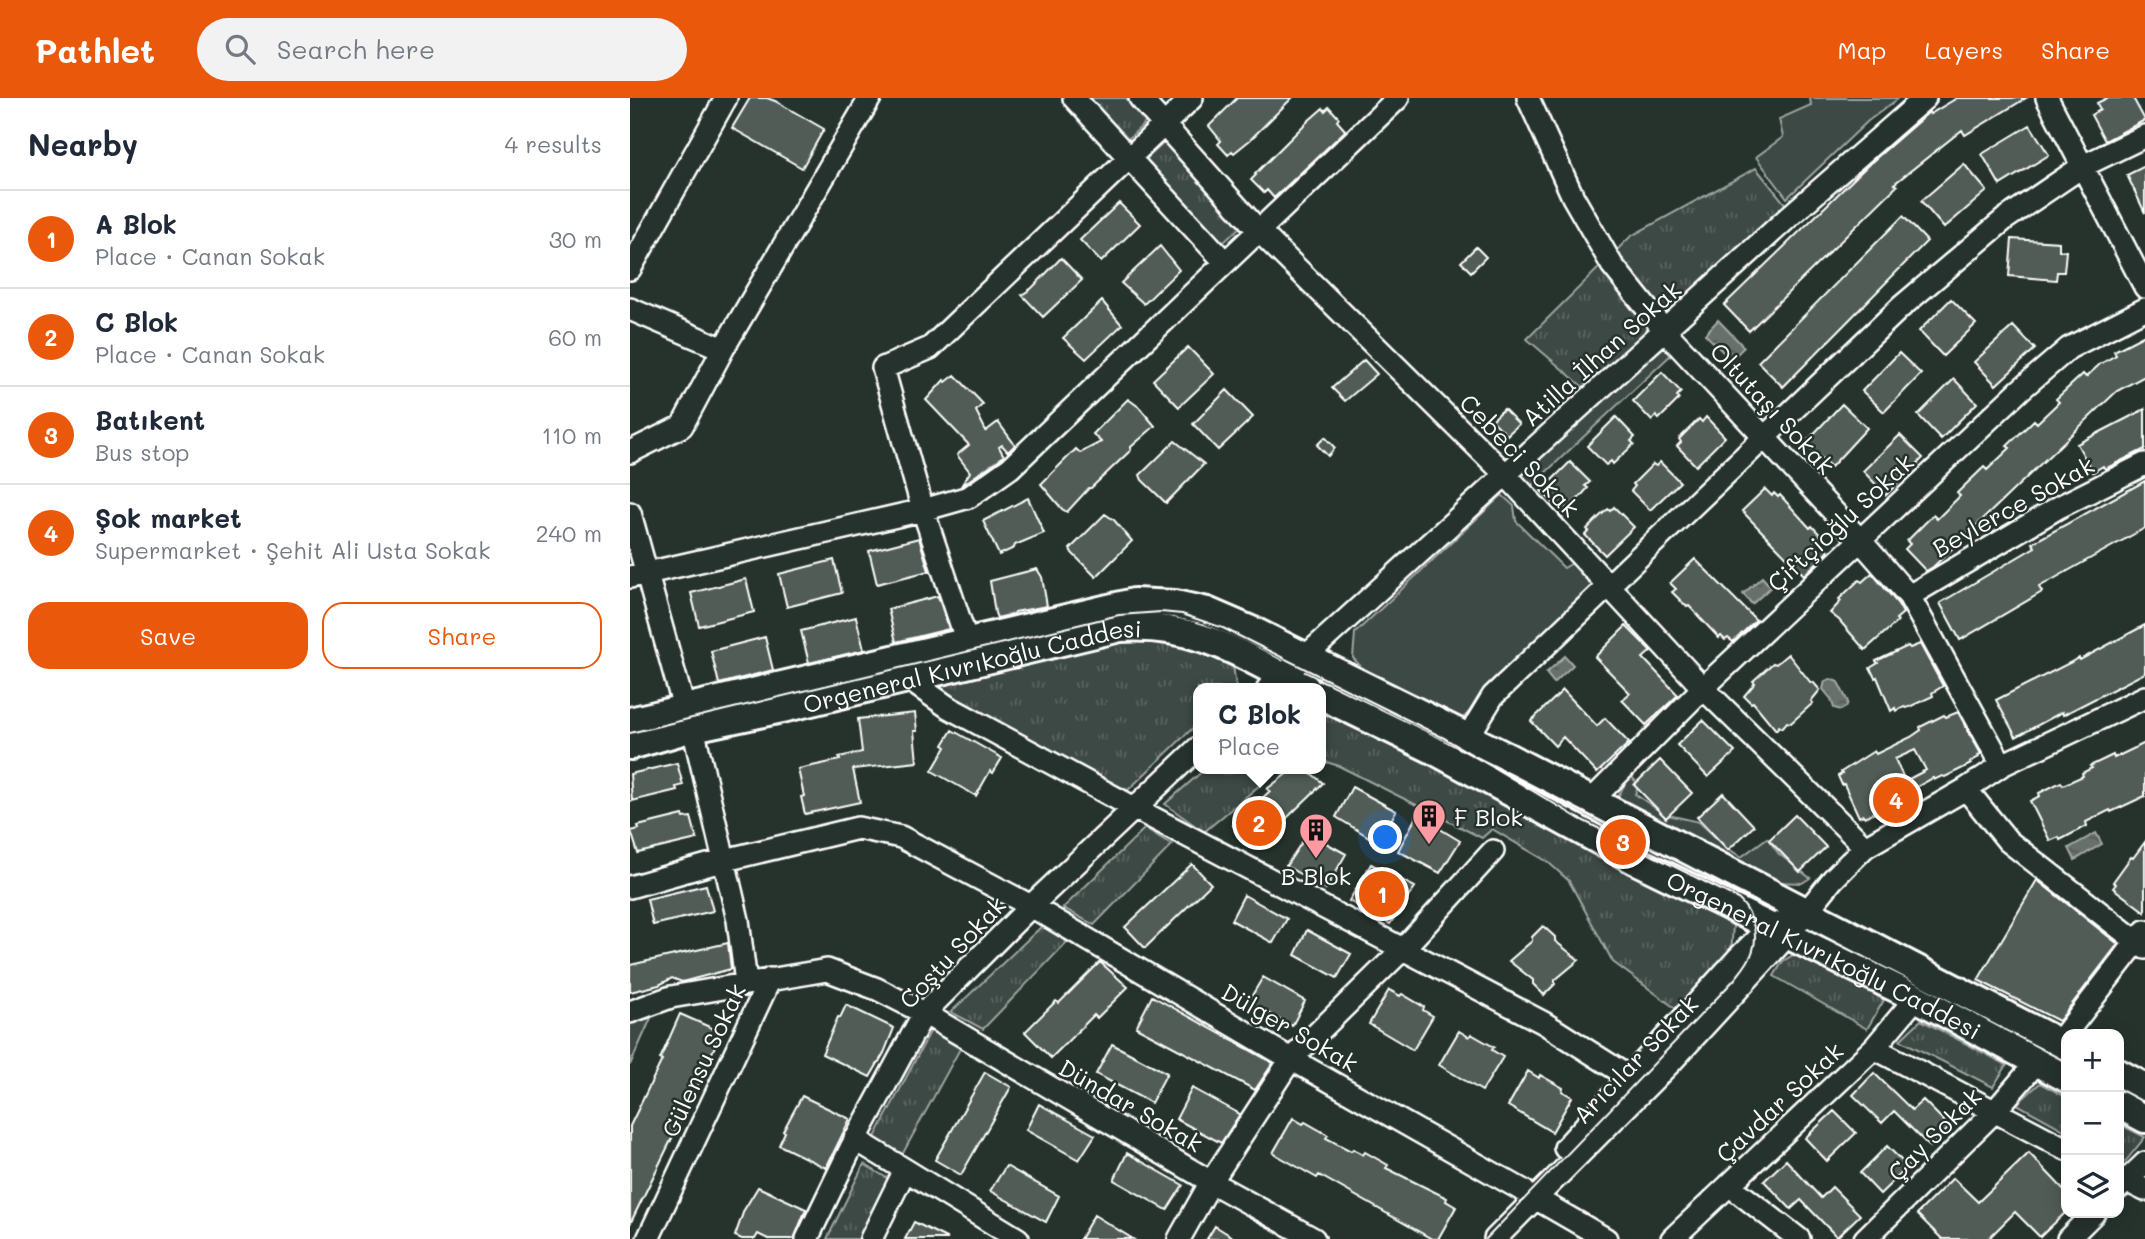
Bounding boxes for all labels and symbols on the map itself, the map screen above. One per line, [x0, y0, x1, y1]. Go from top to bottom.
street label: Atilla İlhan Sokak [1515, 273, 1687, 433]
street label: Oltutaşı Sokak [1704, 336, 1842, 480]
street label: Cebeci Sokak [1453, 387, 1587, 523]
street label: Çiftçioğlu Sokak [1760, 446, 1920, 598]
street label: Beylerce Sokak [1927, 449, 2099, 563]
street label: Orgeneral Kıvrıkoğlu Caddesi [800, 612, 1142, 719]
pin: 4 [1873, 774, 1919, 826]
pin: 2 [1236, 797, 1282, 849]
building icon: F Blok [1410, 797, 1448, 846]
place label: F Blok [1454, 801, 1523, 832]
building icon: B Blok [1297, 811, 1335, 860]
pin: 3 [1600, 816, 1646, 868]
your location [1368, 820, 1402, 854]
place label: B Blok [1281, 860, 1351, 891]
street label: Orgeneral Kıvrıkoğlu Caddesi [1662, 863, 1987, 1046]
pin: 1 [1359, 868, 1405, 920]
street label: Coştu Sokak [892, 889, 1012, 1015]
street label: Dülger Sokak [1216, 975, 1364, 1079]
street label: Gülensu Sokak [654, 978, 752, 1142]
street label: Arıcılar Sokak [1566, 988, 1704, 1130]
street label: Çavdar Sokak [1709, 1035, 1849, 1169]
street label: Dündar Sokak [1054, 1051, 1208, 1159]
street label: Çay Sokak [1880, 1080, 1988, 1188]

